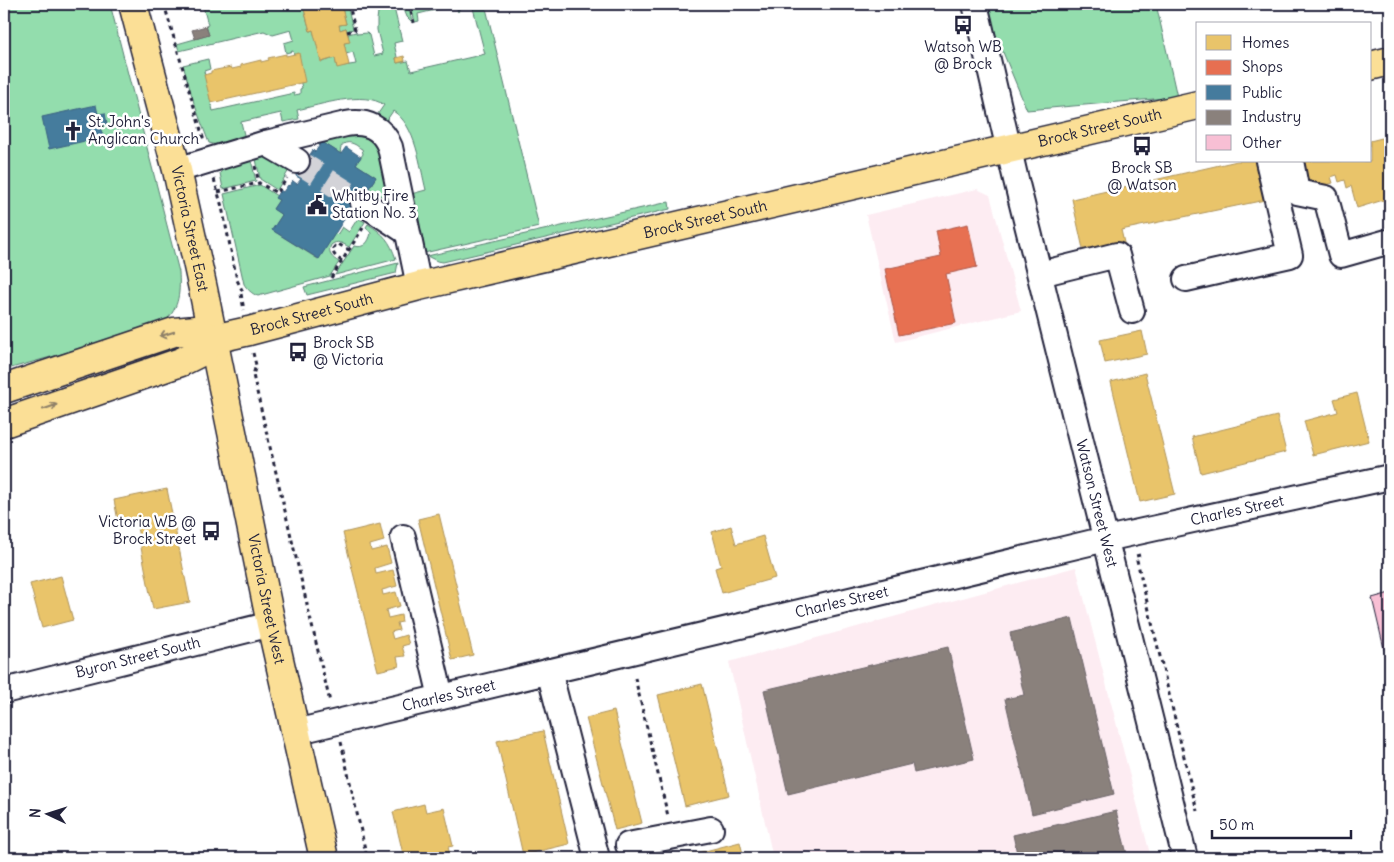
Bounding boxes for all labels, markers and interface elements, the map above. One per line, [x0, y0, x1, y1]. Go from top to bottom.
bus stop icon: Watson WB @ Brock [952, 14, 974, 36]
legend [1196, 22, 1372, 162]
text: Homes [1242, 33, 1289, 52]
place label: Watson WB @ Brock [924, 37, 1002, 73]
text: Shops [1242, 57, 1283, 76]
text: Public [1242, 83, 1283, 102]
street label: Brock Street South [1036, 104, 1164, 151]
text: Industry [1242, 107, 1301, 126]
place label: St. John's Anglican Church [88, 112, 200, 148]
church icon: St. John's Anglican Church [62, 120, 84, 142]
text: Other [1242, 133, 1282, 152]
bus stop icon: Brock SB @ Watson [1131, 135, 1153, 157]
place label: Brock SB @ Watson [1107, 158, 1177, 194]
street label: Victoria Street East [167, 164, 213, 293]
place label: Whitby Fire Station No. 3 [332, 186, 417, 222]
public building icon: Whitby Fire Station No. 3 [306, 194, 328, 216]
street label: Brock Street South [642, 195, 769, 242]
street label: Brock Street South [248, 289, 375, 339]
one-way arrow [159, 330, 175, 340]
place label: Brock SB @ Victoria [313, 333, 384, 369]
bus stop icon: Brock SB @ Victoria [287, 341, 309, 363]
one-way arrow [42, 402, 57, 411]
street label: Watson Street West [1072, 437, 1122, 569]
street label: Charles Street [1189, 490, 1286, 529]
place label: Victoria WB @ Brock Street [98, 512, 196, 548]
bus stop icon: Victoria WB @ Brock Street [200, 520, 222, 542]
street label: Victoria Street West [244, 532, 290, 666]
street label: Charles Street [793, 581, 890, 622]
street label: Byron Street South [73, 632, 202, 682]
street label: Charles Street [400, 675, 497, 715]
north arrow [22, 790, 72, 840]
scale bar [1212, 807, 1350, 839]
text: N [26, 808, 44, 819]
text: 50 m [1219, 815, 1254, 834]

